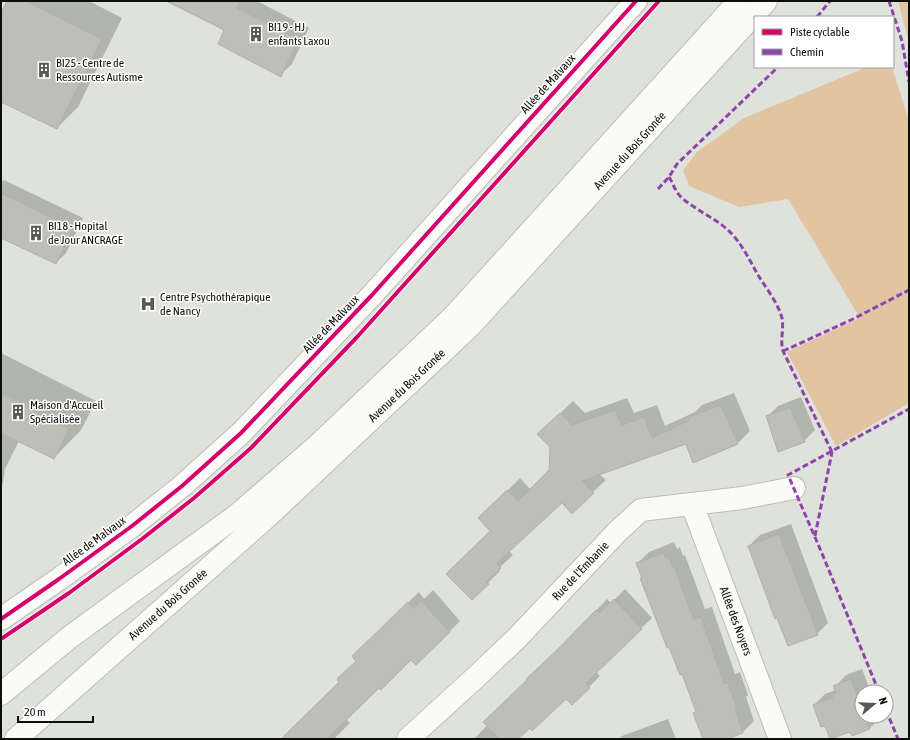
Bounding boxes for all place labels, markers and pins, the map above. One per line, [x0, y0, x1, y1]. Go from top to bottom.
place label: BI19 - HJ enfants Laxou [268, 20, 330, 48]
building icon: BI19 - HJ enfants Laxou [247, 25, 265, 43]
place label: BI25 - Centre de Ressources Autisme [56, 56, 143, 84]
building icon: BI25 - Centre de Ressources Autisme [35, 61, 53, 79]
place label: BI18 - Hopital de Jour ANCRAGE [48, 219, 123, 247]
building icon: BI18 - Hopital de Jour ANCRAGE [27, 224, 45, 242]
place label: Centre Psychothérapique de Nancy [160, 290, 271, 318]
hospital icon: Centre Psychothérapique de Nancy [139, 295, 157, 313]
place label: Maison d'Accueil Spécialisée [30, 398, 104, 426]
building icon: Maison d'Accueil Spécialisée [9, 403, 27, 421]

